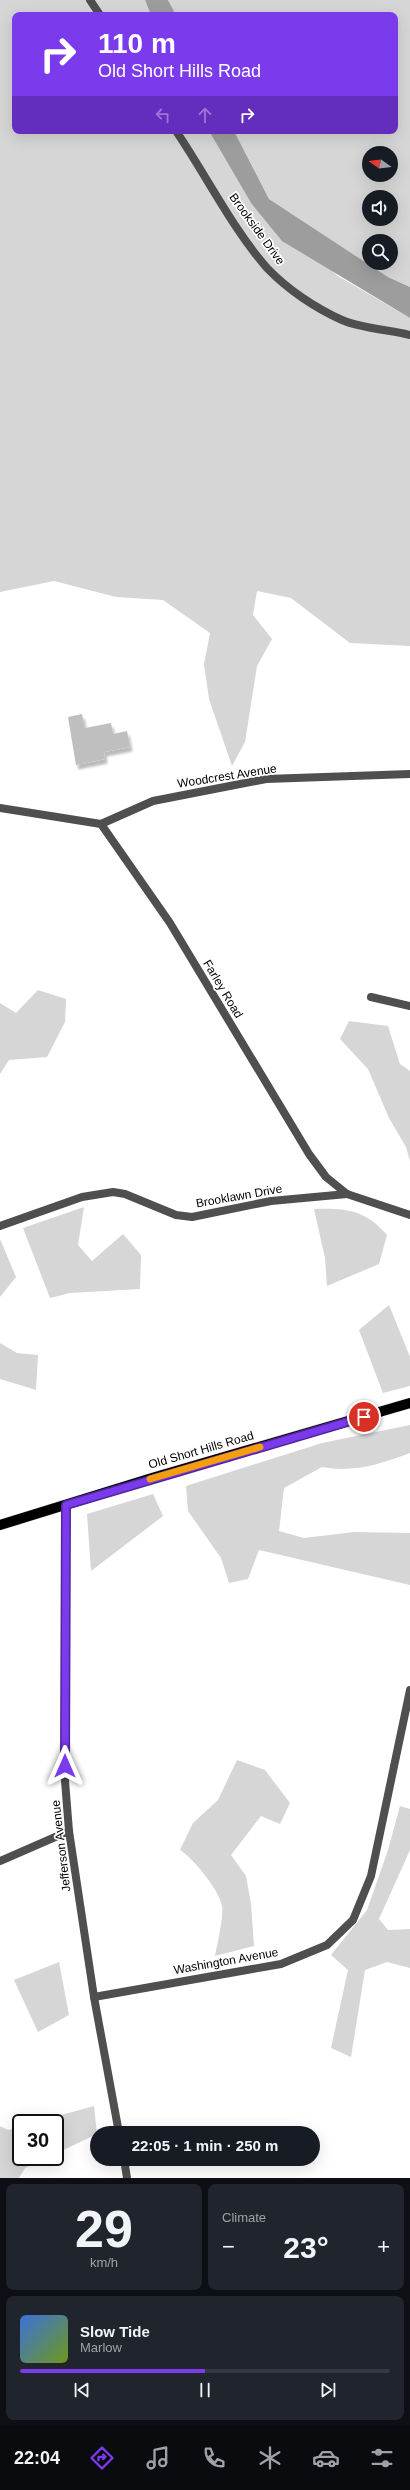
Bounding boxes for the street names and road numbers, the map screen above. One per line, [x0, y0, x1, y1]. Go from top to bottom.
street label: Brookside Drive [226, 191, 288, 268]
street label: Woodcrest Avenue [176, 761, 278, 791]
street label: Farley Road [200, 957, 246, 1021]
street label: Brooklawn Drive [195, 1181, 284, 1210]
street label: Old Short Hills Road [147, 1428, 255, 1472]
street label: Jefferson Avenue [48, 1799, 74, 1893]
street label: Washington Avenue [173, 1945, 280, 1977]

